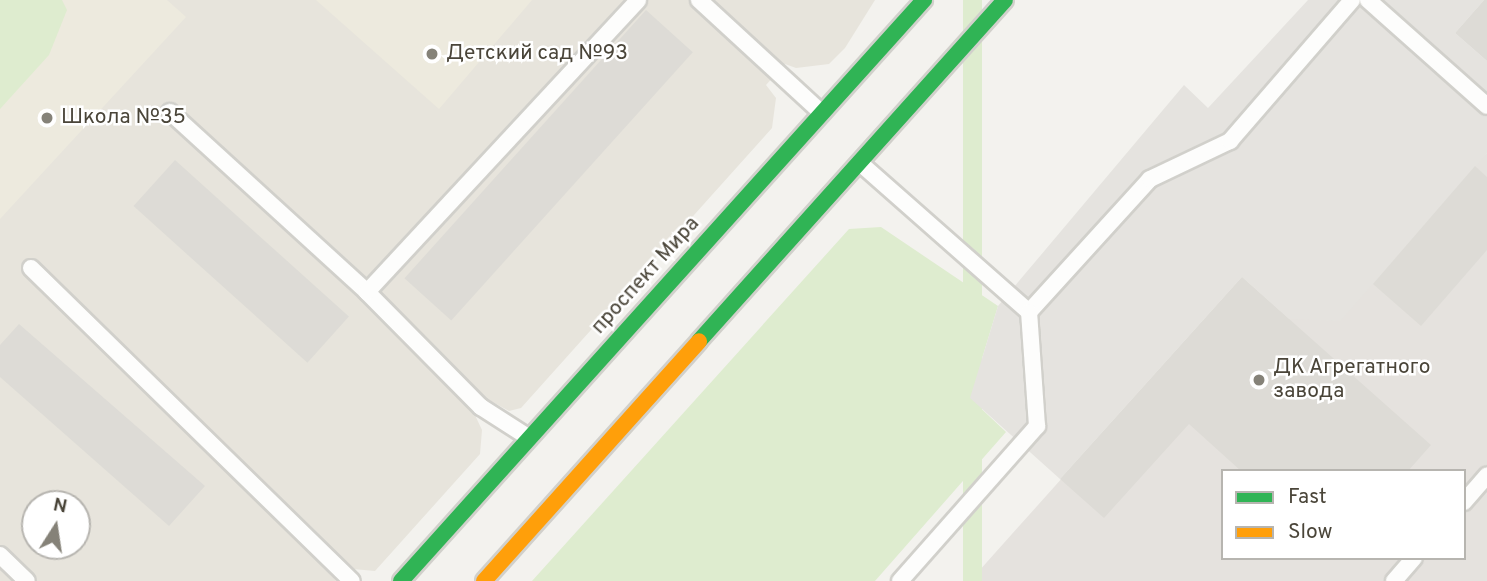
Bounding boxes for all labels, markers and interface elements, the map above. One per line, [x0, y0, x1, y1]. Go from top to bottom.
place label: Детский сад №93 [446, 41, 628, 67]
marker: Детский сад №93 [424, 46, 440, 62]
place label: Школа №35 [61, 105, 186, 131]
marker: Школа №35 [39, 110, 55, 126]
street label: проспект Мира [587, 212, 705, 340]
place label: ДК Агрегатного завода [1273, 355, 1431, 405]
marker: ДК Агрегатного завода [1251, 372, 1267, 388]
legend [1221, 469, 1466, 560]
text: Fast [1288, 484, 1327, 511]
north arrow [21, 490, 91, 560]
text: N [51, 493, 69, 520]
text: Slow [1288, 519, 1333, 546]

